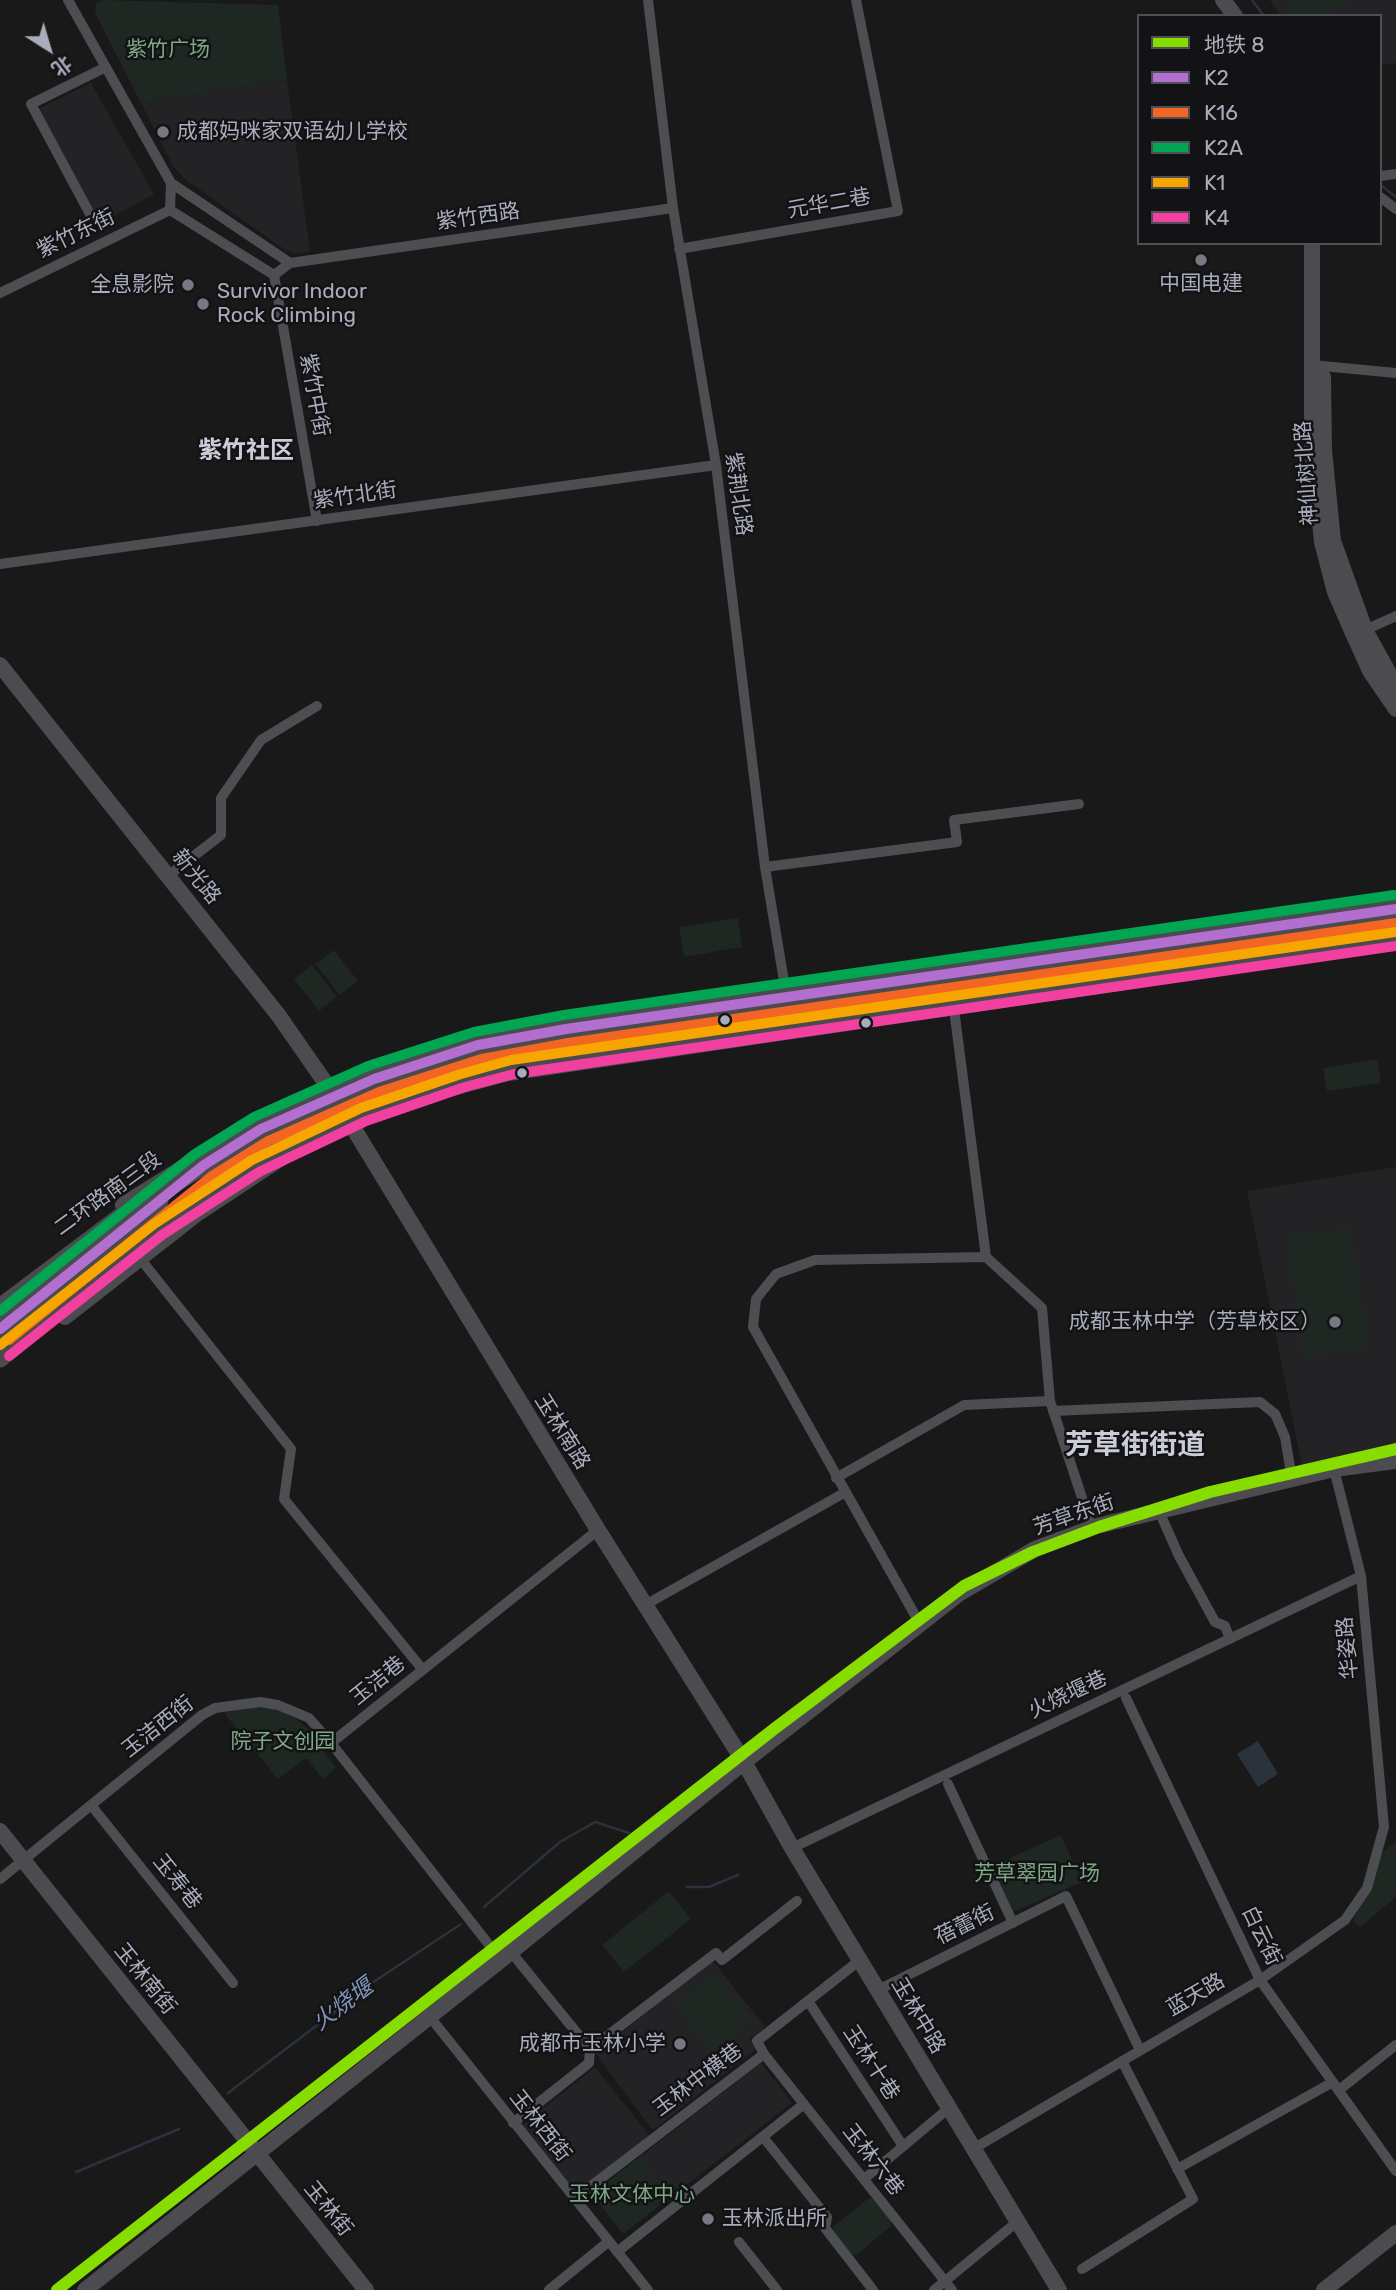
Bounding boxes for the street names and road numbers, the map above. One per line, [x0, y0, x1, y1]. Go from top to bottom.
street label: 元华二巷 [785, 184, 873, 224]
street label: 紫竹西路 [435, 199, 521, 235]
street label: 紫竹东街 [33, 204, 119, 264]
street label: 紫竹中街 [294, 351, 334, 439]
street label: 神仙树北路 [1291, 420, 1323, 526]
street label: 紫荆北路 [720, 451, 756, 537]
street label: 紫竹北街 [312, 478, 398, 514]
street label: 新光路 [166, 845, 226, 909]
street label: 二环路南三段 [50, 1147, 166, 1241]
street label: 玉林南路 [529, 1390, 595, 1474]
street label: 芳草东街 [1030, 1489, 1118, 1541]
street label: 华姿路 [1333, 1616, 1363, 1680]
street label: 玉洁巷 [346, 1651, 410, 1711]
street label: 火烧堰巷 [1025, 1666, 1111, 1724]
street label: 玉洁西街 [117, 1691, 199, 1763]
street label: 玉寿巷 [147, 1850, 207, 1914]
street label: 蓓蕾街 [931, 1900, 999, 1950]
street label: 白云街 [1236, 1902, 1286, 1970]
street label: 玉林南街 [109, 1938, 181, 2020]
street label: 蓝天路 [1162, 1968, 1230, 2022]
street label: 玉林中路 [886, 1974, 950, 2058]
street label: 玉林十巷 [838, 2021, 904, 2105]
street label: 玉林中横巷 [648, 2038, 748, 2122]
street label: 玉林西街 [504, 2085, 576, 2167]
street label: 玉林六巷 [837, 2119, 909, 2201]
street label: 玉林街 [298, 2177, 358, 2241]

